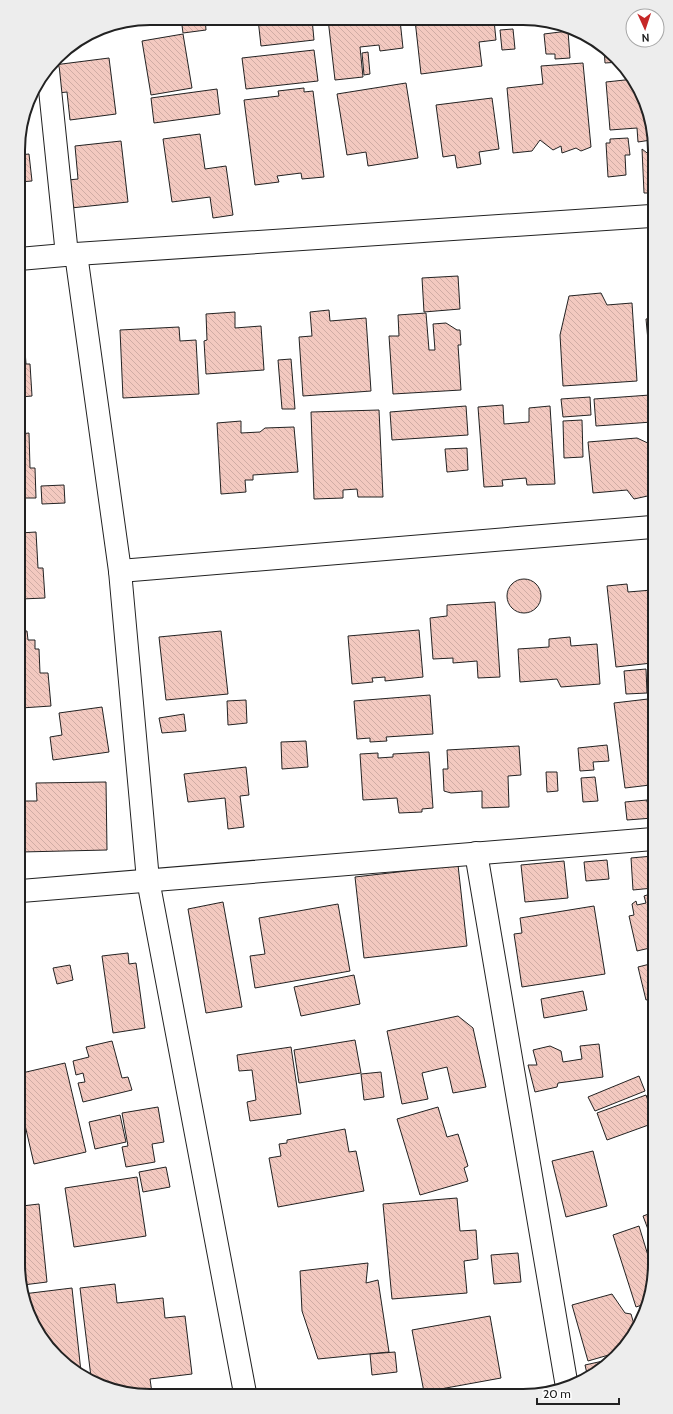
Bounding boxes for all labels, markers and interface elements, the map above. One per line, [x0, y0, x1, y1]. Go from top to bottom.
north arrow [625, 8, 665, 48]
text: N [641, 31, 650, 45]
scale bar [537, 1380, 619, 1406]
text: 20 m [543, 1386, 571, 1401]

